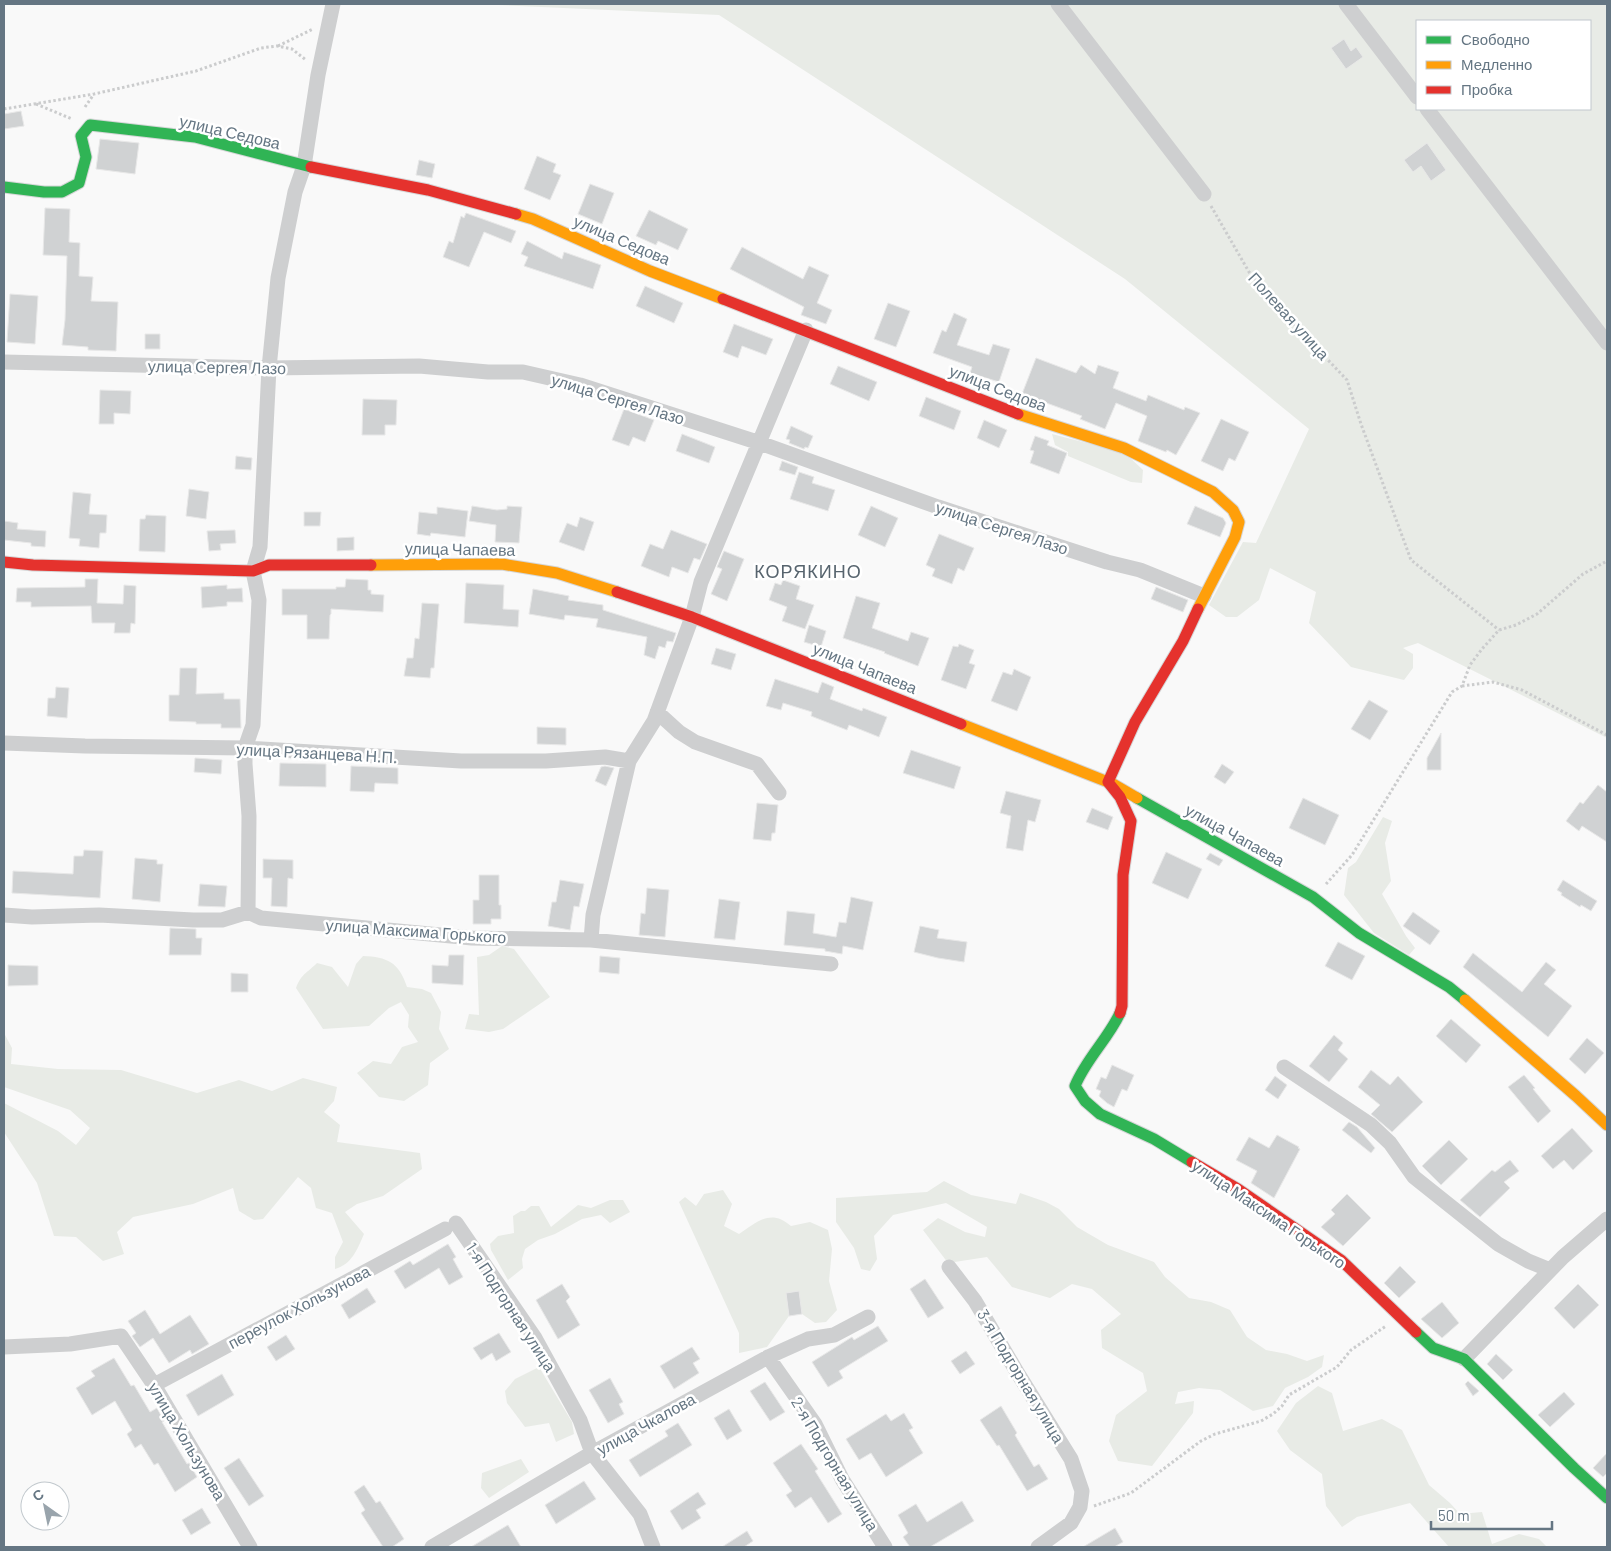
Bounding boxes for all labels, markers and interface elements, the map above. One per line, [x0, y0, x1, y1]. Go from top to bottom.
legend [1416, 20, 1591, 110]
text: Свободно [1461, 30, 1530, 48]
text: Медленно [1461, 55, 1532, 73]
text: Пробка [1461, 80, 1513, 98]
street label: улица Седова [178, 111, 282, 152]
street label: улица Седова [571, 211, 673, 268]
street label: Полевая улица [1245, 268, 1334, 363]
street label: улица Сергея Лазо [148, 356, 286, 377]
street label: улица Седова [947, 360, 1050, 415]
street label: улица Сергея Лазо [549, 369, 687, 428]
street label: улица Сергея Лазо [934, 497, 1071, 558]
street label: улица Чапаева [405, 538, 515, 559]
district label: КОРЯКИНО [754, 560, 862, 582]
street label: улица Чапаева [810, 638, 920, 697]
street label: улица Рязанцева Н.П. [236, 739, 398, 766]
street label: улица Чапаева [1182, 799, 1288, 870]
street label: улица Максима Горького [325, 915, 507, 946]
street label: улица Максима Горького [1189, 1155, 1350, 1272]
street label: 1-я Подгорная улица [463, 1239, 560, 1375]
street label: переулок Хользунова [224, 1261, 373, 1352]
street label: 3-я Подгорная улица [974, 1305, 1069, 1446]
street label: улица Хользунова [145, 1378, 230, 1503]
street label: улица Чкалова [593, 1389, 698, 1458]
street label: 2-я Подгорная улица [788, 1393, 883, 1534]
north arrow [20, 1481, 70, 1531]
text: С [29, 1485, 47, 1505]
scale bar [1431, 1498, 1552, 1530]
text: 50 m [1438, 1506, 1470, 1524]

